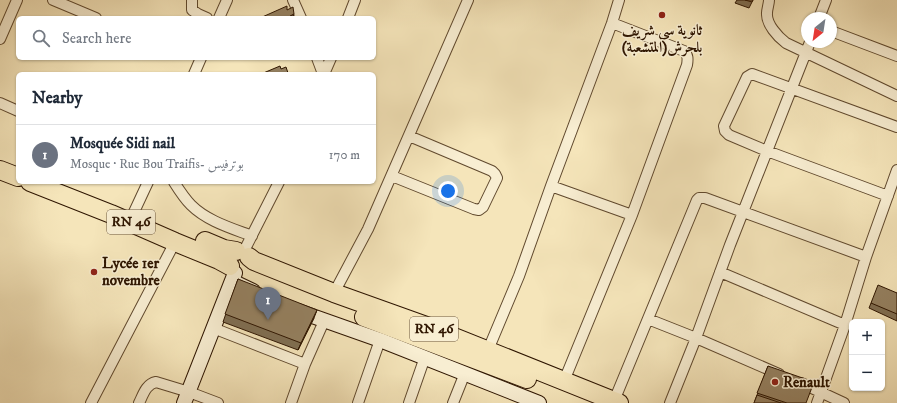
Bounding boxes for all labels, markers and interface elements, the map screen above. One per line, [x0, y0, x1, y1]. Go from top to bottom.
marker: ثانوية سي شريف بلحرش(المتشعبة) [657, 10, 667, 20]
north arrow [801, 12, 837, 48]
search box [16, 16, 376, 60]
place label: ثانوية سي شريف بلحرش(المتشعبة) [622, 21, 703, 57]
icon: search [30, 27, 52, 49]
text: Search here [62, 29, 131, 48]
text: Nearby [32, 87, 82, 109]
text: Mosquée Sidi nail [70, 134, 175, 153]
text: 1 [43, 147, 47, 163]
text: 170 m [329, 147, 360, 163]
text: Mosque · Rue Bou Traifis- بوترفيس [70, 156, 244, 172]
your location [438, 181, 458, 201]
road number: RN 46 [107, 210, 155, 234]
place label: Lycée 1er novembre [102, 254, 161, 290]
marker: Lycée 1er novembre [89, 267, 99, 277]
pin: 1 [255, 287, 281, 320]
road number: RN 46 [410, 317, 458, 341]
map controls [849, 319, 885, 391]
button: + [849, 319, 885, 355]
button: − [849, 355, 885, 391]
place label: Renault [783, 373, 830, 392]
marker: Renault [770, 377, 780, 387]

